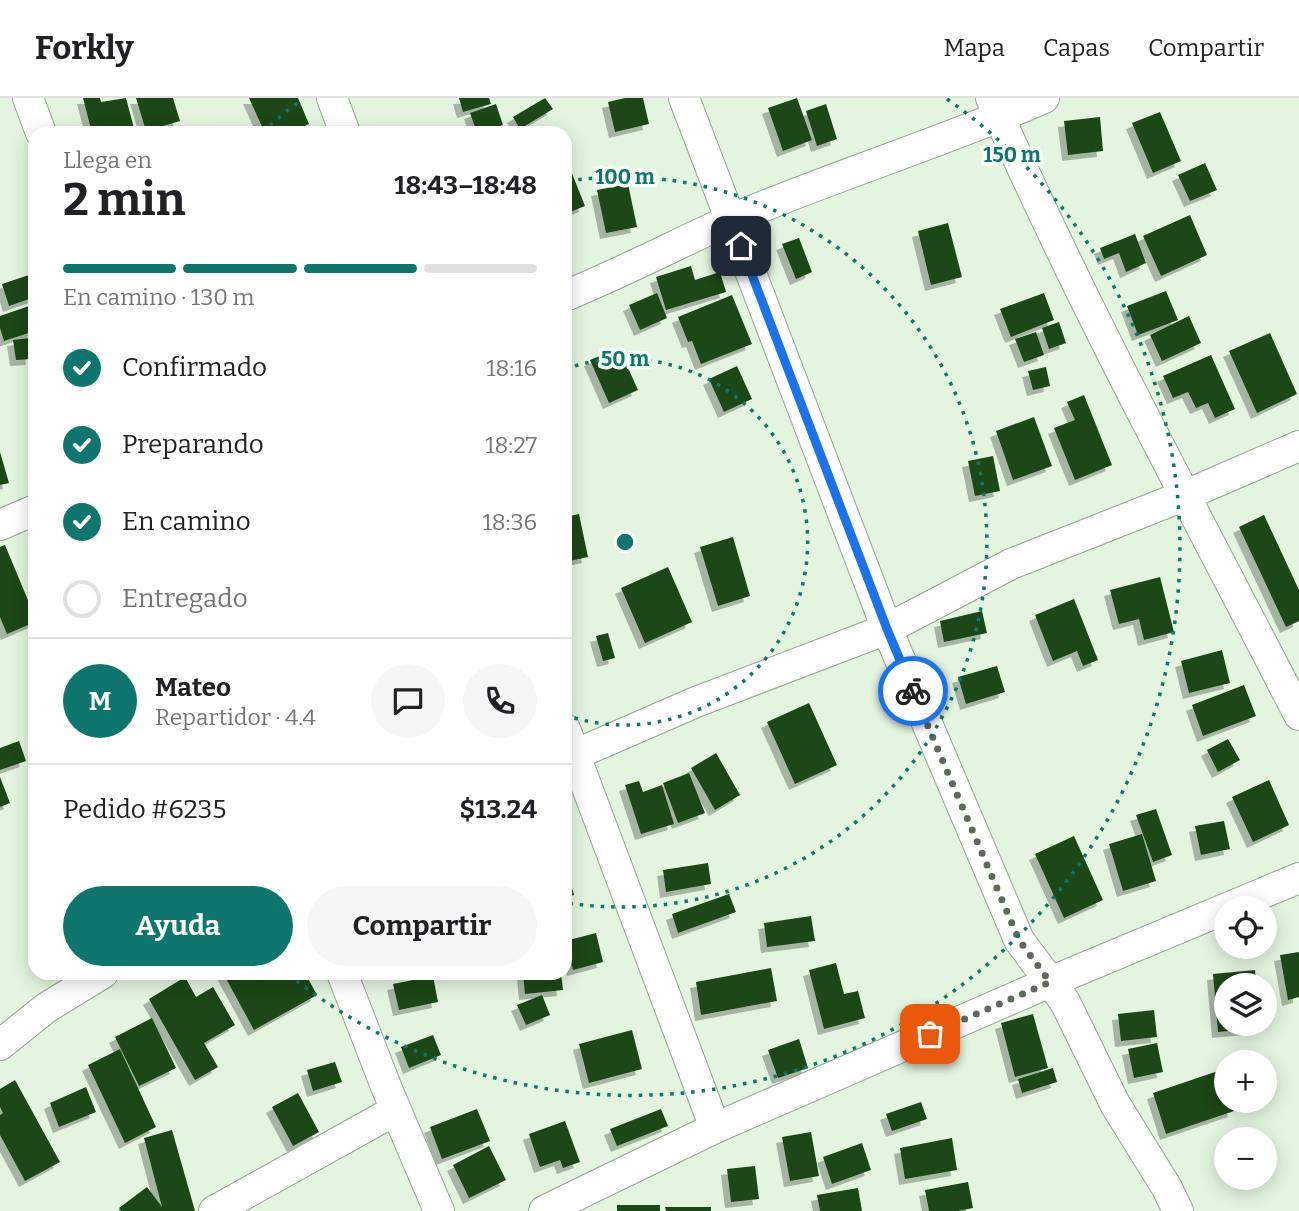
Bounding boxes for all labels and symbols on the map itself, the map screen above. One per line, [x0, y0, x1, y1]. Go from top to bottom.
text: 150 m [983, 142, 1041, 168]
text: 100 m [595, 164, 655, 190]
pin [711, 216, 771, 276]
text: 50 m [601, 346, 649, 372]
centre of rings [613, 530, 637, 554]
courier [878, 656, 948, 726]
pin [900, 1004, 960, 1064]

